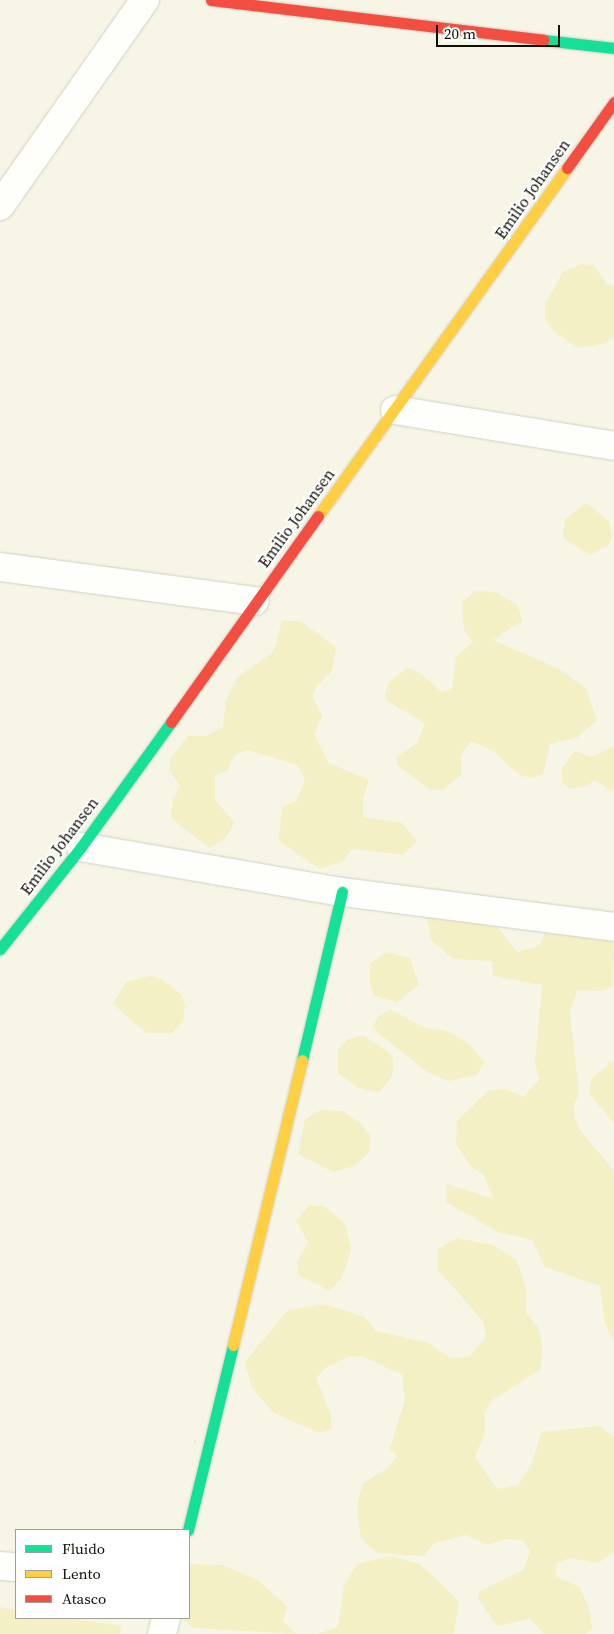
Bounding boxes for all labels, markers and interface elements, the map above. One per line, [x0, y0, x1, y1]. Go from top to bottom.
scale bar [439, 15, 563, 47]
text: 20 m [444, 23, 476, 44]
street label: Emilio Johansen [490, 135, 574, 243]
street label: Emilio Johansen [254, 465, 338, 571]
street label: Emilio Johansen [16, 793, 102, 899]
legend [15, 1529, 190, 1619]
text: Fluido [62, 1538, 105, 1559]
text: Lento [62, 1563, 101, 1584]
text: Atasco [62, 1588, 106, 1609]

